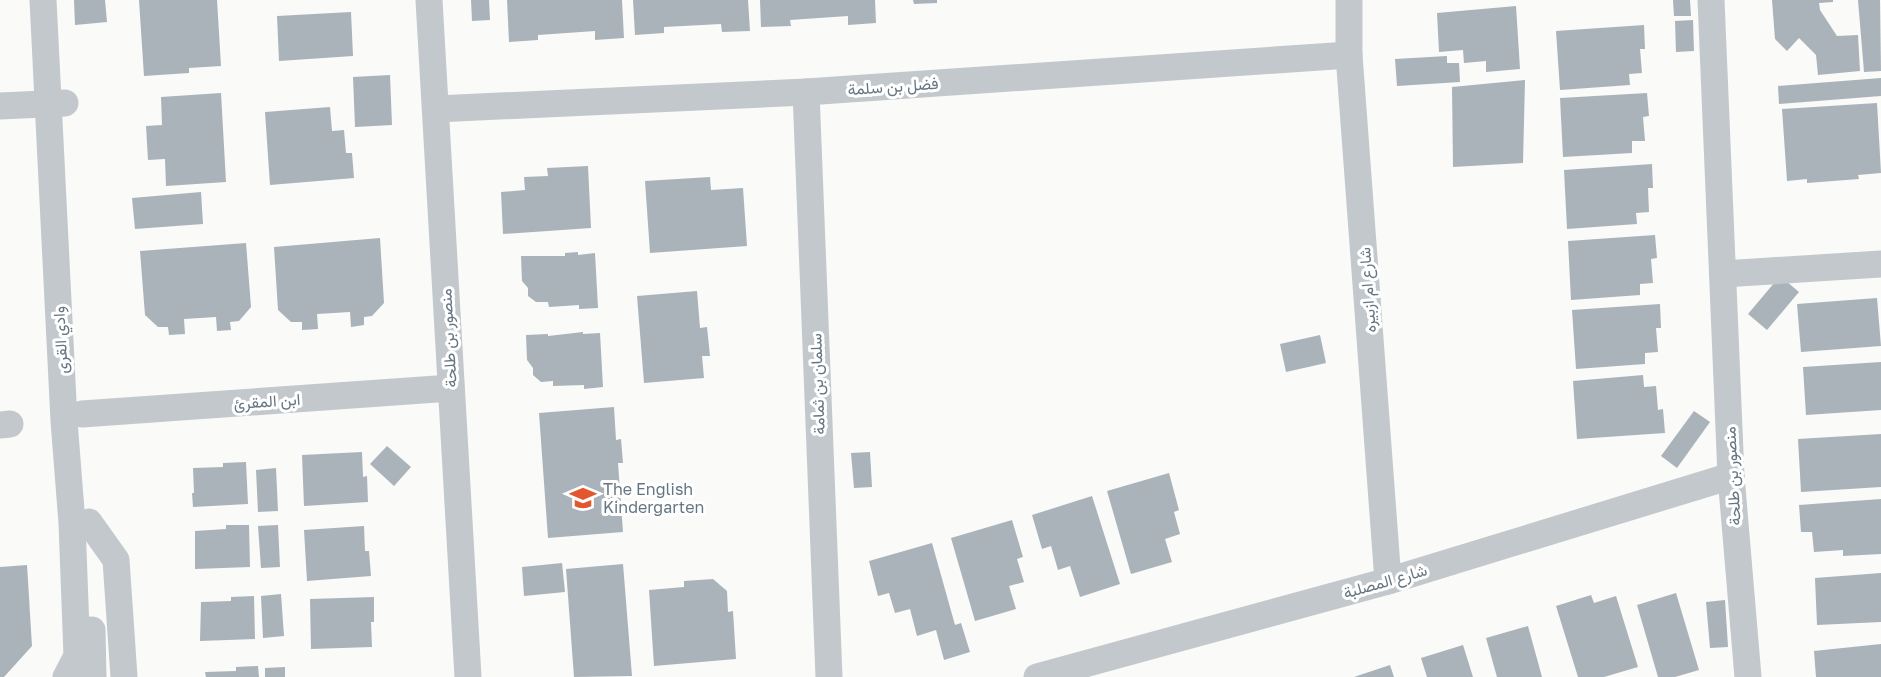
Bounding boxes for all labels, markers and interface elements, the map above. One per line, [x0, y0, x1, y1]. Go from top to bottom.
street label: فضل بن سلمة [847, 73, 939, 100]
street label: شارع ام ازبيره [1354, 246, 1382, 333]
street label: منصور بن طلحة [435, 288, 462, 388]
street label: وادي القرى [48, 306, 76, 374]
street label: سلمان بن ثمامة [805, 333, 830, 435]
street label: ابن المقرئ [233, 389, 301, 414]
street label: منصور بن طلحة [1719, 426, 1746, 526]
place label: The English Kindergarten [603, 479, 704, 517]
school or university icon: The English Kindergarten [568, 483, 598, 513]
street label: شارع المصلبة [1341, 559, 1430, 604]

